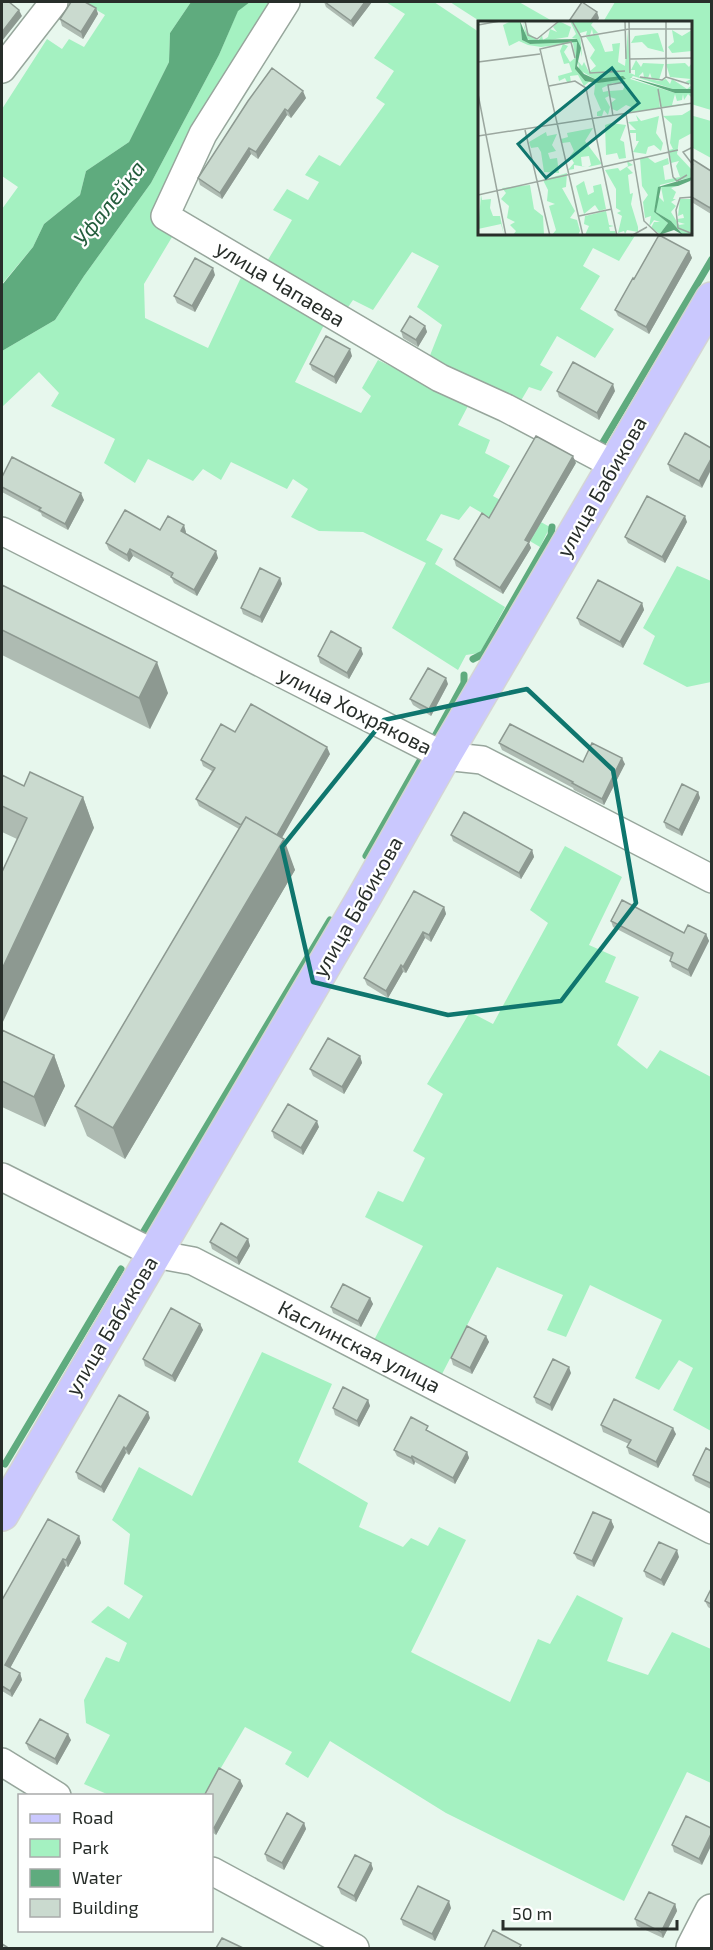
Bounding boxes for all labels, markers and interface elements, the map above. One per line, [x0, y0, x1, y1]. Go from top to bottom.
inset map [478, 21, 692, 236]
water label: Уфалейка [67, 155, 150, 250]
street label: улица Чапаева [211, 234, 350, 332]
street label: улица Бабикова [550, 411, 652, 562]
street label: улица Хохрякова [274, 660, 437, 760]
street label: улица Бабикова [306, 831, 408, 982]
street label: улица Бабикова [59, 1251, 163, 1400]
street label: Каслинская улица [274, 1294, 445, 1398]
legend [18, 1794, 213, 1932]
text: Road [72, 1806, 113, 1828]
text: Park [72, 1836, 109, 1858]
text: Water [72, 1866, 122, 1888]
scale bar [503, 1893, 677, 1931]
text: Building [72, 1896, 139, 1918]
text: 50 m [512, 1902, 552, 1924]

